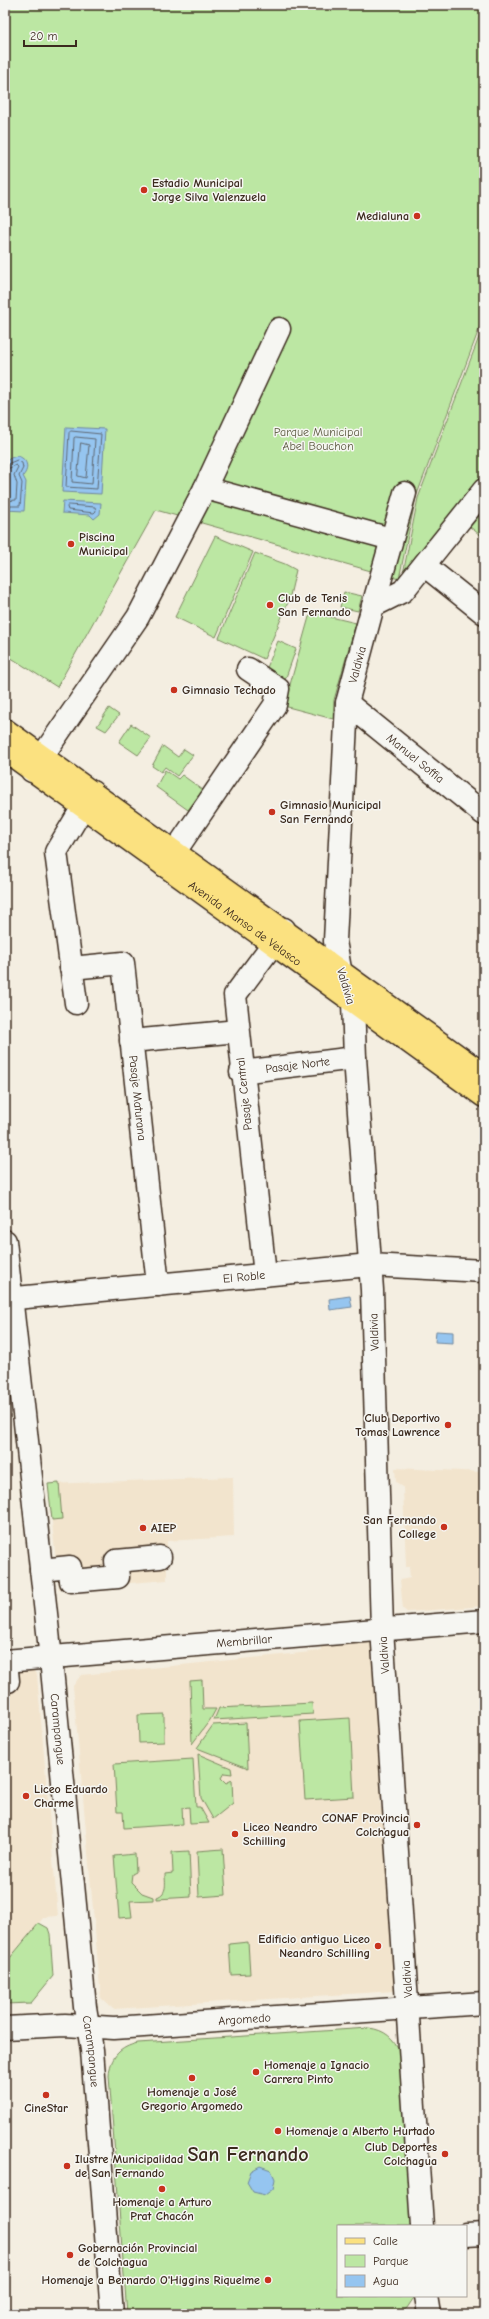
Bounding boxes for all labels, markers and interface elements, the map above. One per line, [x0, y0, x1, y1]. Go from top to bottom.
scale bar [24, 22, 76, 48]
text: 20 m [30, 29, 58, 43]
place label: Estadio Municipal Jorge Silva Valenzuela [152, 176, 266, 204]
marker: Estadio Municipal Jorge Silva Valenzuela [139, 185, 149, 195]
place label: Medialuna [356, 209, 409, 223]
marker: Medialuna [412, 211, 422, 221]
park label: Parque Municipal Abel Bouchon [274, 425, 362, 453]
place label: Piscina Municipal [79, 530, 128, 558]
marker: Piscina Municipal [66, 539, 76, 549]
place label: Club de Tenis San Fernando [278, 591, 351, 619]
marker: Club de Tenis San Fernando [265, 600, 275, 610]
street label: Valdivia [346, 645, 369, 685]
place label: Gimnasio Techado [182, 683, 276, 697]
marker: Gimnasio Techado [169, 685, 179, 695]
street label: Manuel Soffia [384, 731, 447, 786]
place label: Gimnasio Municipal San Fernando [280, 798, 381, 826]
marker: Gimnasio Municipal San Fernando [267, 807, 277, 817]
street label: Avenida Manso de Velasco [186, 878, 304, 969]
street label: Valdivia [334, 966, 358, 1006]
street label: Pasaje Norte [265, 1054, 330, 1076]
street label: Pasaje Maturana [126, 1055, 149, 1141]
street label: Pasaje Central [233, 1057, 255, 1131]
street label: El Roble [222, 1268, 266, 1286]
street label: Valdivia [366, 1313, 382, 1351]
place label: Club Deportivo Tomas Lawrence [355, 1411, 440, 1439]
marker: Club Deportivo Tomas Lawrence [443, 1420, 453, 1430]
place label: San Fernando College [363, 1513, 436, 1541]
place label: AIEP [151, 1521, 177, 1535]
marker: San Fernando College [439, 1522, 449, 1532]
marker: AIEP [138, 1523, 148, 1533]
street label: Membrillar [216, 1632, 273, 1650]
street label: Valdivia [376, 1636, 392, 1674]
street label: Carampangue [47, 1693, 68, 1766]
place label: Liceo Eduardo Charme [34, 1782, 108, 1810]
marker: Liceo Eduardo Charme [21, 1791, 31, 1801]
place label: CONAF Provincia Colchagua [322, 1811, 409, 1839]
place label: Liceo Neandro Schilling [243, 1820, 318, 1848]
marker: CONAF Provincia Colchagua [412, 1820, 422, 1830]
marker: Liceo Neandro Schilling [230, 1829, 240, 1839]
place label: Edificio antiguo Liceo Neandro Schilling [258, 1932, 370, 1960]
marker: Edificio antiguo Liceo Neandro Schilling [373, 1941, 383, 1951]
street label: Valdivia [399, 1960, 415, 1998]
street label: Argomedo [218, 2010, 271, 2028]
street label: Carampangue [80, 2015, 102, 2088]
place label: Homenaje a Ignacio Carrera Pinto [264, 2058, 369, 2086]
marker: Homenaje a Ignacio Carrera Pinto [251, 2067, 261, 2077]
marker: Homenaje a José Gregorio Argomedo [187, 2073, 197, 2083]
place label: Homenaje a José Gregorio Argomedo [141, 2085, 243, 2113]
marker: CineStar [41, 2090, 51, 2100]
place label: CineStar [24, 2101, 68, 2115]
place label: Homenaje a Alberto Hurtado [286, 2124, 435, 2138]
marker: Homenaje a Alberto Hurtado [273, 2126, 283, 2136]
place label: Club Deportes Colchagua [365, 2140, 437, 2168]
district label: San Fernando [187, 2143, 309, 2166]
marker: Club Deportes Colchagua [440, 2149, 450, 2159]
place label: Ilustre Municipalidad de San Fernando [75, 2152, 183, 2180]
marker: Ilustre Municipalidad de San Fernando [62, 2161, 72, 2171]
marker: Homenaje a Arturo Prat Chacón [157, 2184, 167, 2194]
place label: Homenaje a Arturo Prat Chacón [113, 2195, 211, 2223]
legend [337, 2225, 467, 2297]
text: Calle [373, 2234, 398, 2248]
place label: Gobernación Provincial de Colchagua [78, 2241, 197, 2269]
marker: Gobernación Provincial de Colchagua [65, 2250, 75, 2260]
text: Parque [373, 2254, 408, 2268]
place label: Homenaje a Bernardo O'Higgins Riquelme [42, 2273, 260, 2287]
text: Agua [373, 2274, 399, 2288]
marker: Homenaje a Bernardo O'Higgins Riquelme [263, 2275, 273, 2285]

